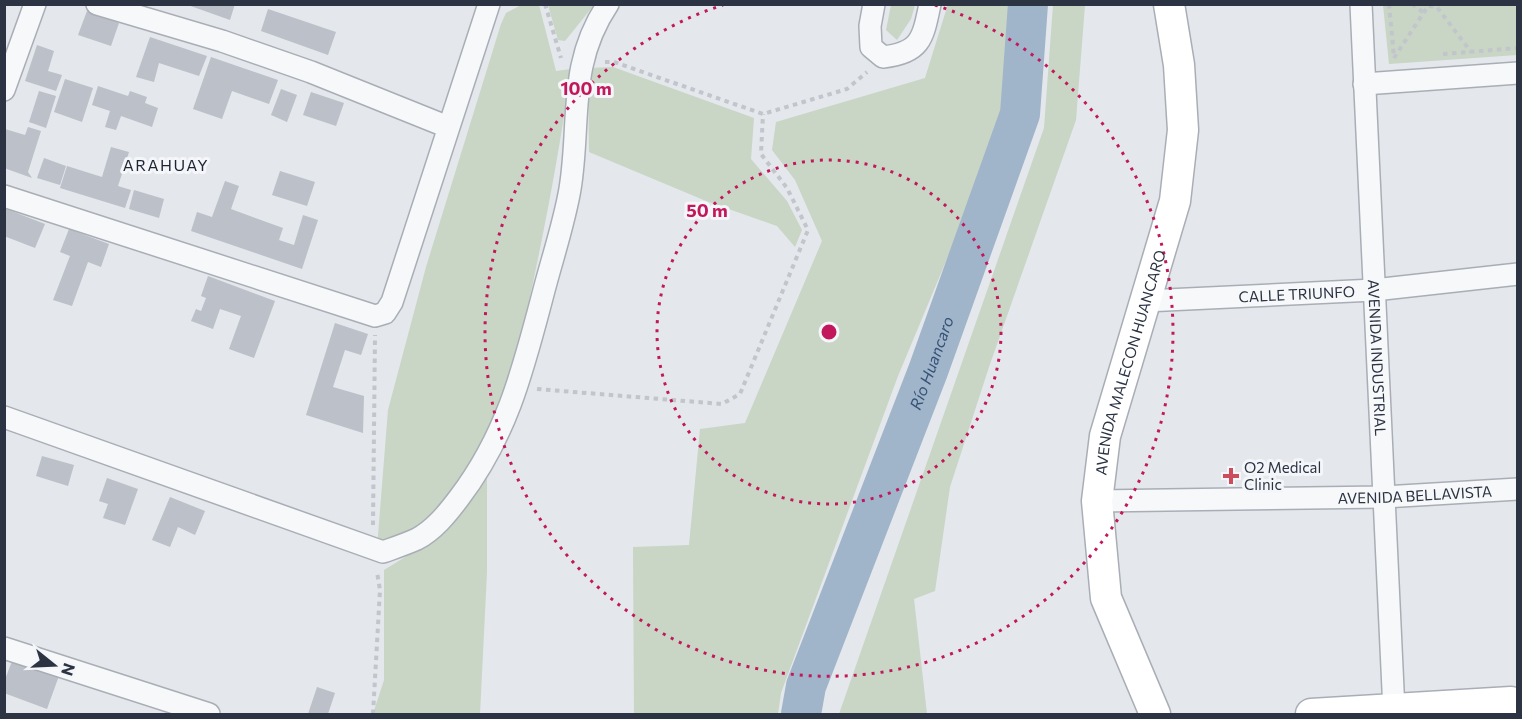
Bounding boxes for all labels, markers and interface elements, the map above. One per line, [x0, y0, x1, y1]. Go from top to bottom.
text: 100 m [560, 77, 612, 99]
district label: ARAHUAY [123, 155, 209, 174]
text: 50 m [686, 199, 728, 221]
street label: AVENIDA MALECON HUANCARO [1091, 248, 1169, 476]
street label: AVENIDA INDUSTRIAL [1365, 279, 1390, 437]
street label: CALLE TRIUNFO [1238, 282, 1356, 305]
water label: Río Huancaro [905, 313, 956, 412]
centre of rings [819, 322, 839, 342]
place label: O2 Medical Clinic [1244, 458, 1321, 493]
marker: O2 Medical Clinic [1222, 467, 1240, 485]
street label: AVENIDA BELLAVISTA [1338, 482, 1493, 507]
north arrow [24, 635, 84, 695]
text: N [58, 661, 80, 678]

